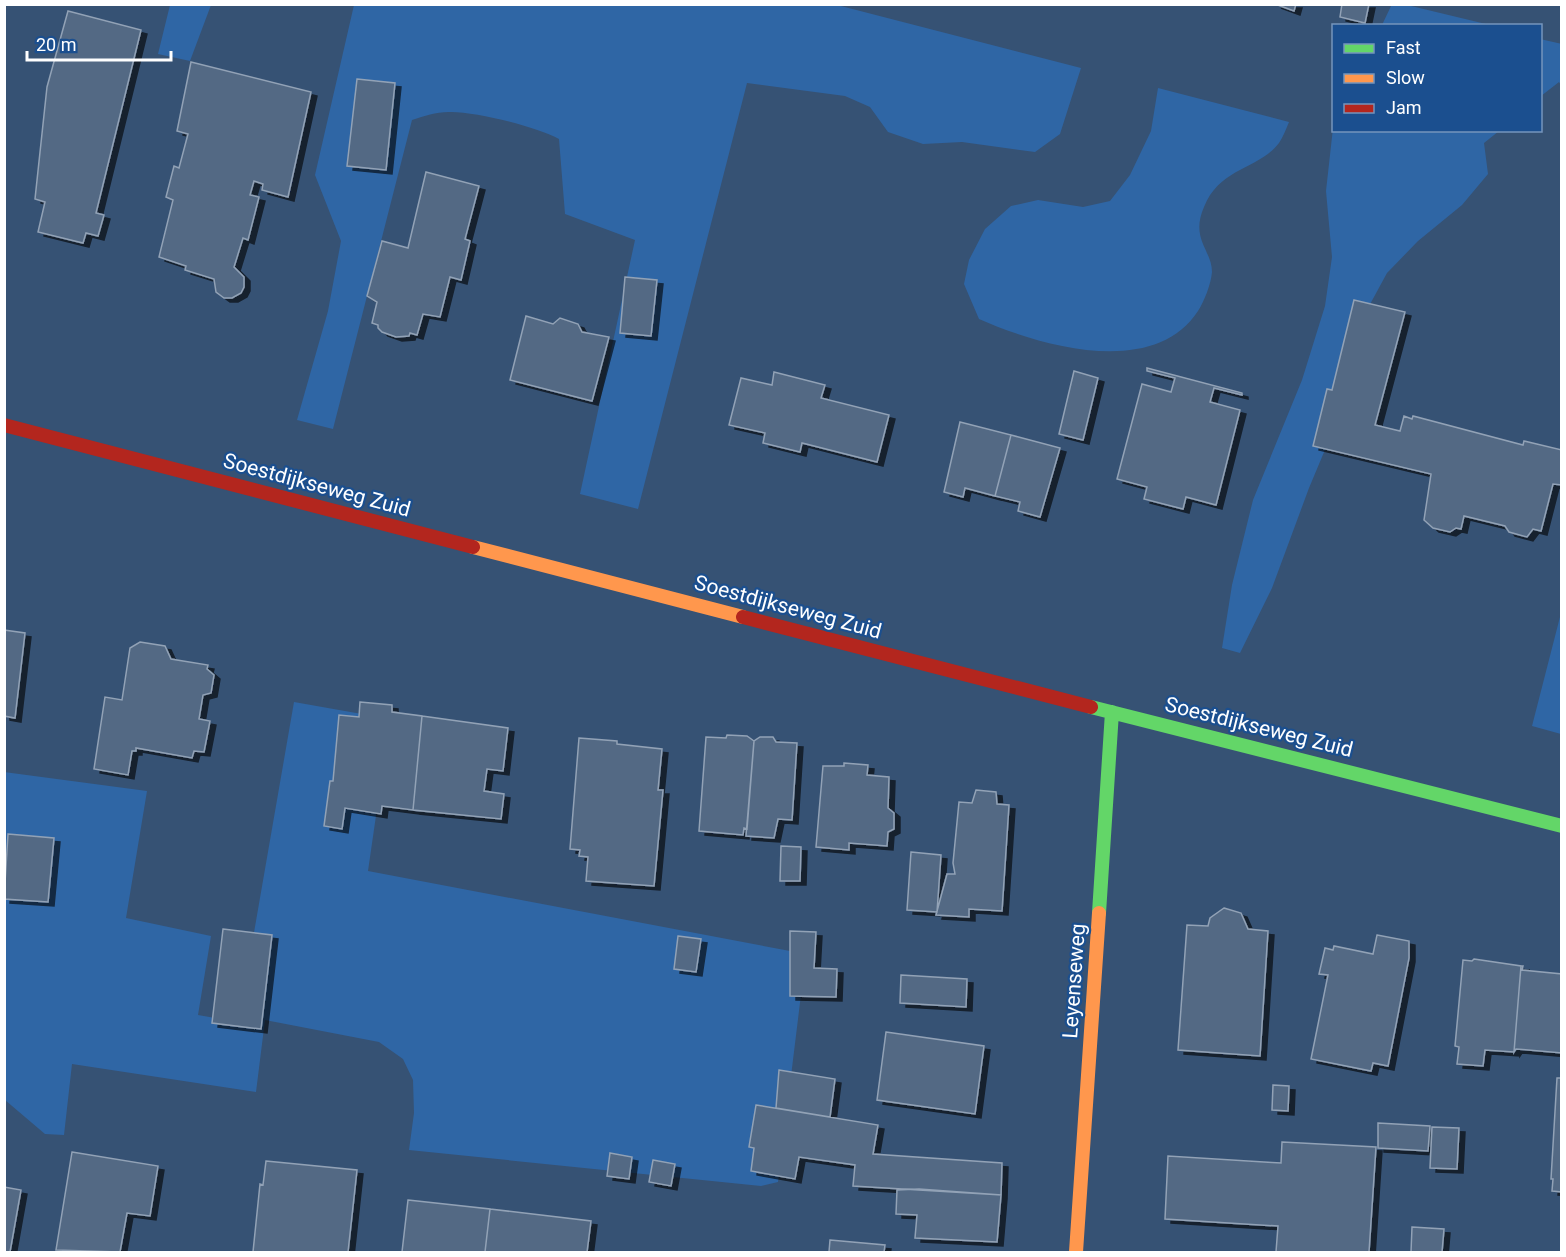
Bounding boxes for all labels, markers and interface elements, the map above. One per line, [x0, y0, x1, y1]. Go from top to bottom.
scale bar [27, 24, 171, 62]
legend [1332, 24, 1542, 132]
text: 20 m [36, 34, 76, 55]
text: Fast [1386, 37, 1421, 58]
text: Slow [1386, 67, 1425, 88]
text: Jam [1386, 97, 1422, 118]
street label: Soestdijkseweg Zuid [221, 448, 413, 522]
street label: Soestdijkseweg Zuid [692, 570, 884, 644]
street label: Soestdijkseweg Zuid [1163, 692, 1355, 762]
street label: Leyenseweg [1058, 923, 1090, 1039]

